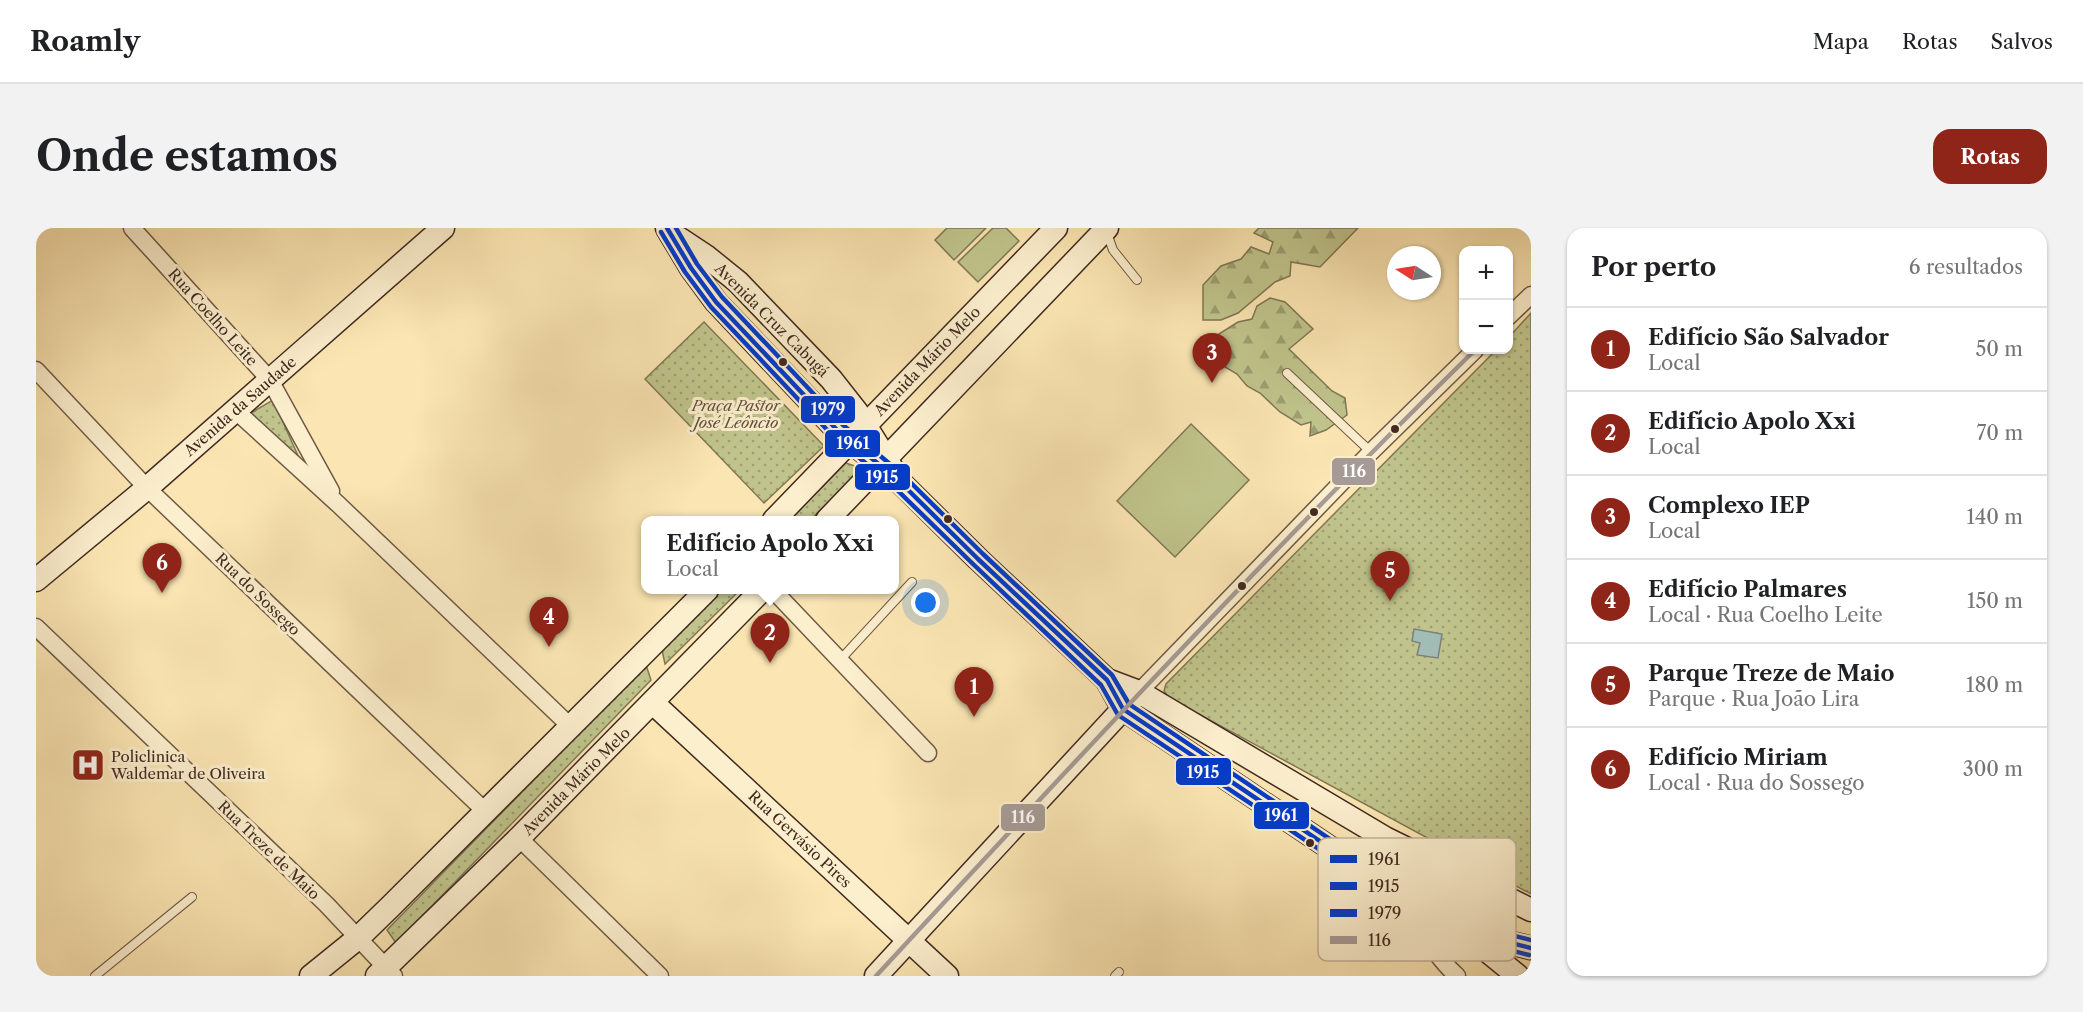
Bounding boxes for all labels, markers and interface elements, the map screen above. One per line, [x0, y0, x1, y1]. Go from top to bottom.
text: Roamly [30, 24, 140, 58]
text: Mapa [1813, 29, 1869, 54]
text: Rotas [1902, 29, 1958, 54]
text: Salvos [1991, 29, 2053, 54]
button: Rotas [1933, 129, 2047, 184]
text: Onde estamos [36, 130, 338, 182]
north arrow [1387, 246, 1441, 300]
map controls [1459, 246, 1513, 354]
button: + [1459, 246, 1513, 300]
text: Por perto [1591, 251, 1716, 283]
text: 6 resultados [1909, 255, 2023, 279]
street label: Avenida Cruz Cabugá [710, 258, 833, 381]
street label: Rua Coelho Leite [164, 264, 262, 370]
button: − [1459, 300, 1513, 354]
street label: Avenida Mário Melo [869, 302, 984, 420]
text: Edifício São Salvador [1648, 324, 1889, 351]
pin: 3 [1192, 334, 1232, 383]
text: 1 [1606, 337, 1615, 361]
text: 50 m [1976, 337, 2023, 361]
text: Local [1648, 351, 1700, 375]
street label: Avenida da Saudade [179, 352, 300, 461]
unlabelled marker [777, 356, 789, 368]
line badge: 1979 [800, 395, 856, 424]
park label: Praça Pastor José Leôncio [690, 396, 781, 432]
text: 1979 [811, 399, 845, 419]
text: Edifício Apolo Xxi [1648, 408, 1856, 435]
text: 2 [1605, 421, 1616, 445]
text: 70 m [1977, 421, 2023, 445]
unlabelled marker [1389, 423, 1401, 435]
line badge: 1961 [824, 429, 881, 458]
text: 1961 [836, 433, 871, 453]
text: Local [1648, 435, 1700, 459]
line badge: 116 [1331, 457, 1376, 486]
text: 116 [1342, 461, 1366, 481]
line badge: 1915 [854, 463, 911, 491]
text: 1915 [866, 467, 899, 487]
text: Complexo IEP [1648, 492, 1810, 519]
text: 3 [1605, 505, 1616, 529]
text: 140 m [1966, 505, 2023, 529]
unlabelled marker [1308, 506, 1320, 518]
unlabelled marker [942, 513, 954, 525]
popup [641, 516, 899, 594]
text: Local [1648, 519, 1700, 543]
text: Edifício Apolo Xxi [666, 530, 874, 557]
pin: 6 [142, 544, 182, 593]
street label: Rua do Sossego [211, 549, 305, 639]
pin: 5 [1370, 552, 1410, 601]
text: Local [666, 557, 719, 581]
text: Edifício Palmares [1648, 576, 1847, 603]
unlabelled marker [1236, 580, 1248, 592]
your location [911, 588, 940, 617]
text: 4 [1605, 589, 1616, 613]
text: 150 m [1967, 589, 2023, 613]
pin: 4 [530, 598, 568, 647]
text: Local · Rua Coelho Leite [1648, 603, 1883, 627]
pin: 2 [750, 614, 790, 663]
text: Parque Treze de Maio [1648, 660, 1895, 687]
pin: 1 [954, 668, 994, 717]
text: 5 [1605, 673, 1616, 697]
text: 180 m [1966, 673, 2023, 697]
text: Parque · Rua João Lira [1648, 687, 1859, 711]
street label: Avenida Mário Melo [517, 723, 634, 840]
text: Edifício Miriam [1648, 744, 1828, 771]
hospital icon: Policlinica Waldemar de Oliveira [70, 747, 106, 783]
place label: Policlinica Waldemar de Oliveira [110, 747, 266, 783]
line badge: 1915 [1175, 757, 1232, 786]
text: 6 [1605, 757, 1616, 781]
text: 300 m [1963, 757, 2023, 781]
text: 1915 [1187, 762, 1220, 782]
text: Local · Rua do Sossego [1648, 771, 1865, 795]
street label: Rua Gervásio Pires [744, 786, 856, 892]
street label: Rua Treze de Maio [214, 796, 324, 904]
line badge: 1961 [1253, 801, 1310, 830]
line badge: 116 [1000, 803, 1046, 832]
text: 1961 [1264, 805, 1299, 825]
text: 116 [1011, 807, 1035, 827]
unlabelled marker [1304, 837, 1316, 849]
legend [1318, 838, 1516, 961]
text: 1961 [1368, 849, 1400, 869]
text: 1915 [1368, 876, 1400, 896]
text: 1979 [1368, 903, 1401, 923]
text: 116 [1368, 930, 1391, 950]

